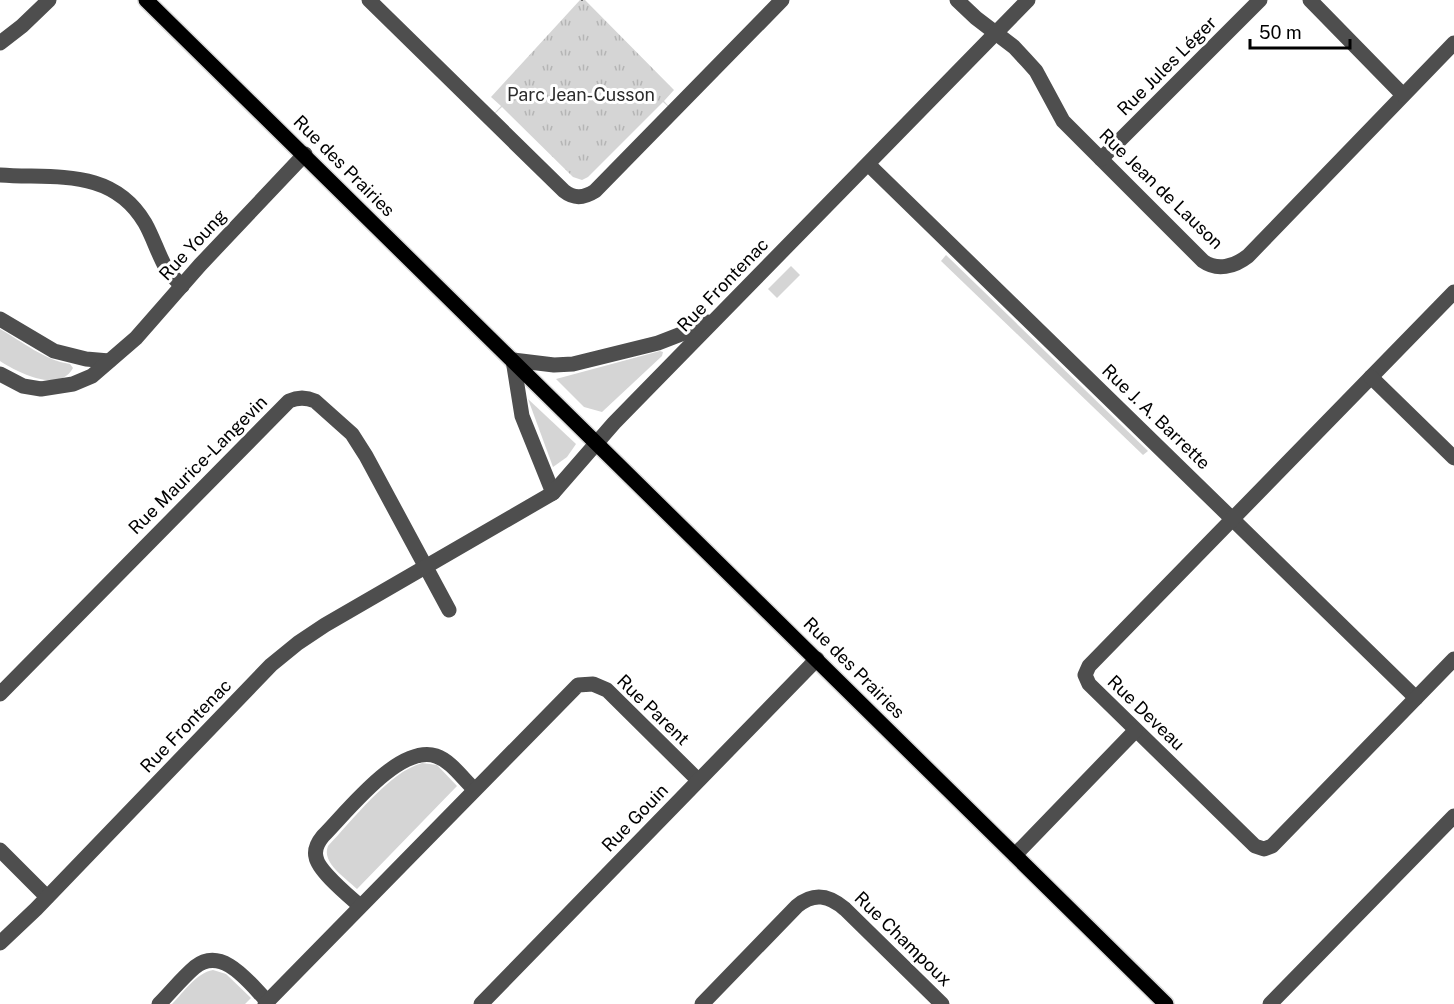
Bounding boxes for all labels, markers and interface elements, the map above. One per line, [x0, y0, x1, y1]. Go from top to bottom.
street label: Rue Jules Léger [1113, 12, 1221, 120]
scale bar [1250, 12, 1350, 50]
text: 50 m [1259, 22, 1302, 43]
park label: Parc Jean-Cusson [507, 84, 655, 105]
street label: Rue des Prairies [289, 111, 399, 221]
street label: Rue Jean de Lauson [1095, 124, 1228, 253]
street label: Rue Young [155, 205, 231, 284]
street label: Rue Frontenac [673, 234, 772, 336]
street label: Rue J. A. Barrette [1098, 360, 1215, 473]
street label: Rue Maurice-Langevin [124, 391, 271, 538]
street label: Rue des Prairies [799, 613, 909, 723]
street label: Rue Parent [613, 670, 694, 749]
street label: Rue Deveau [1104, 671, 1189, 755]
street label: Rue Frontenac [136, 675, 235, 777]
street label: Rue Gouin [597, 779, 672, 856]
street label: Rue Champoux [850, 887, 956, 990]

